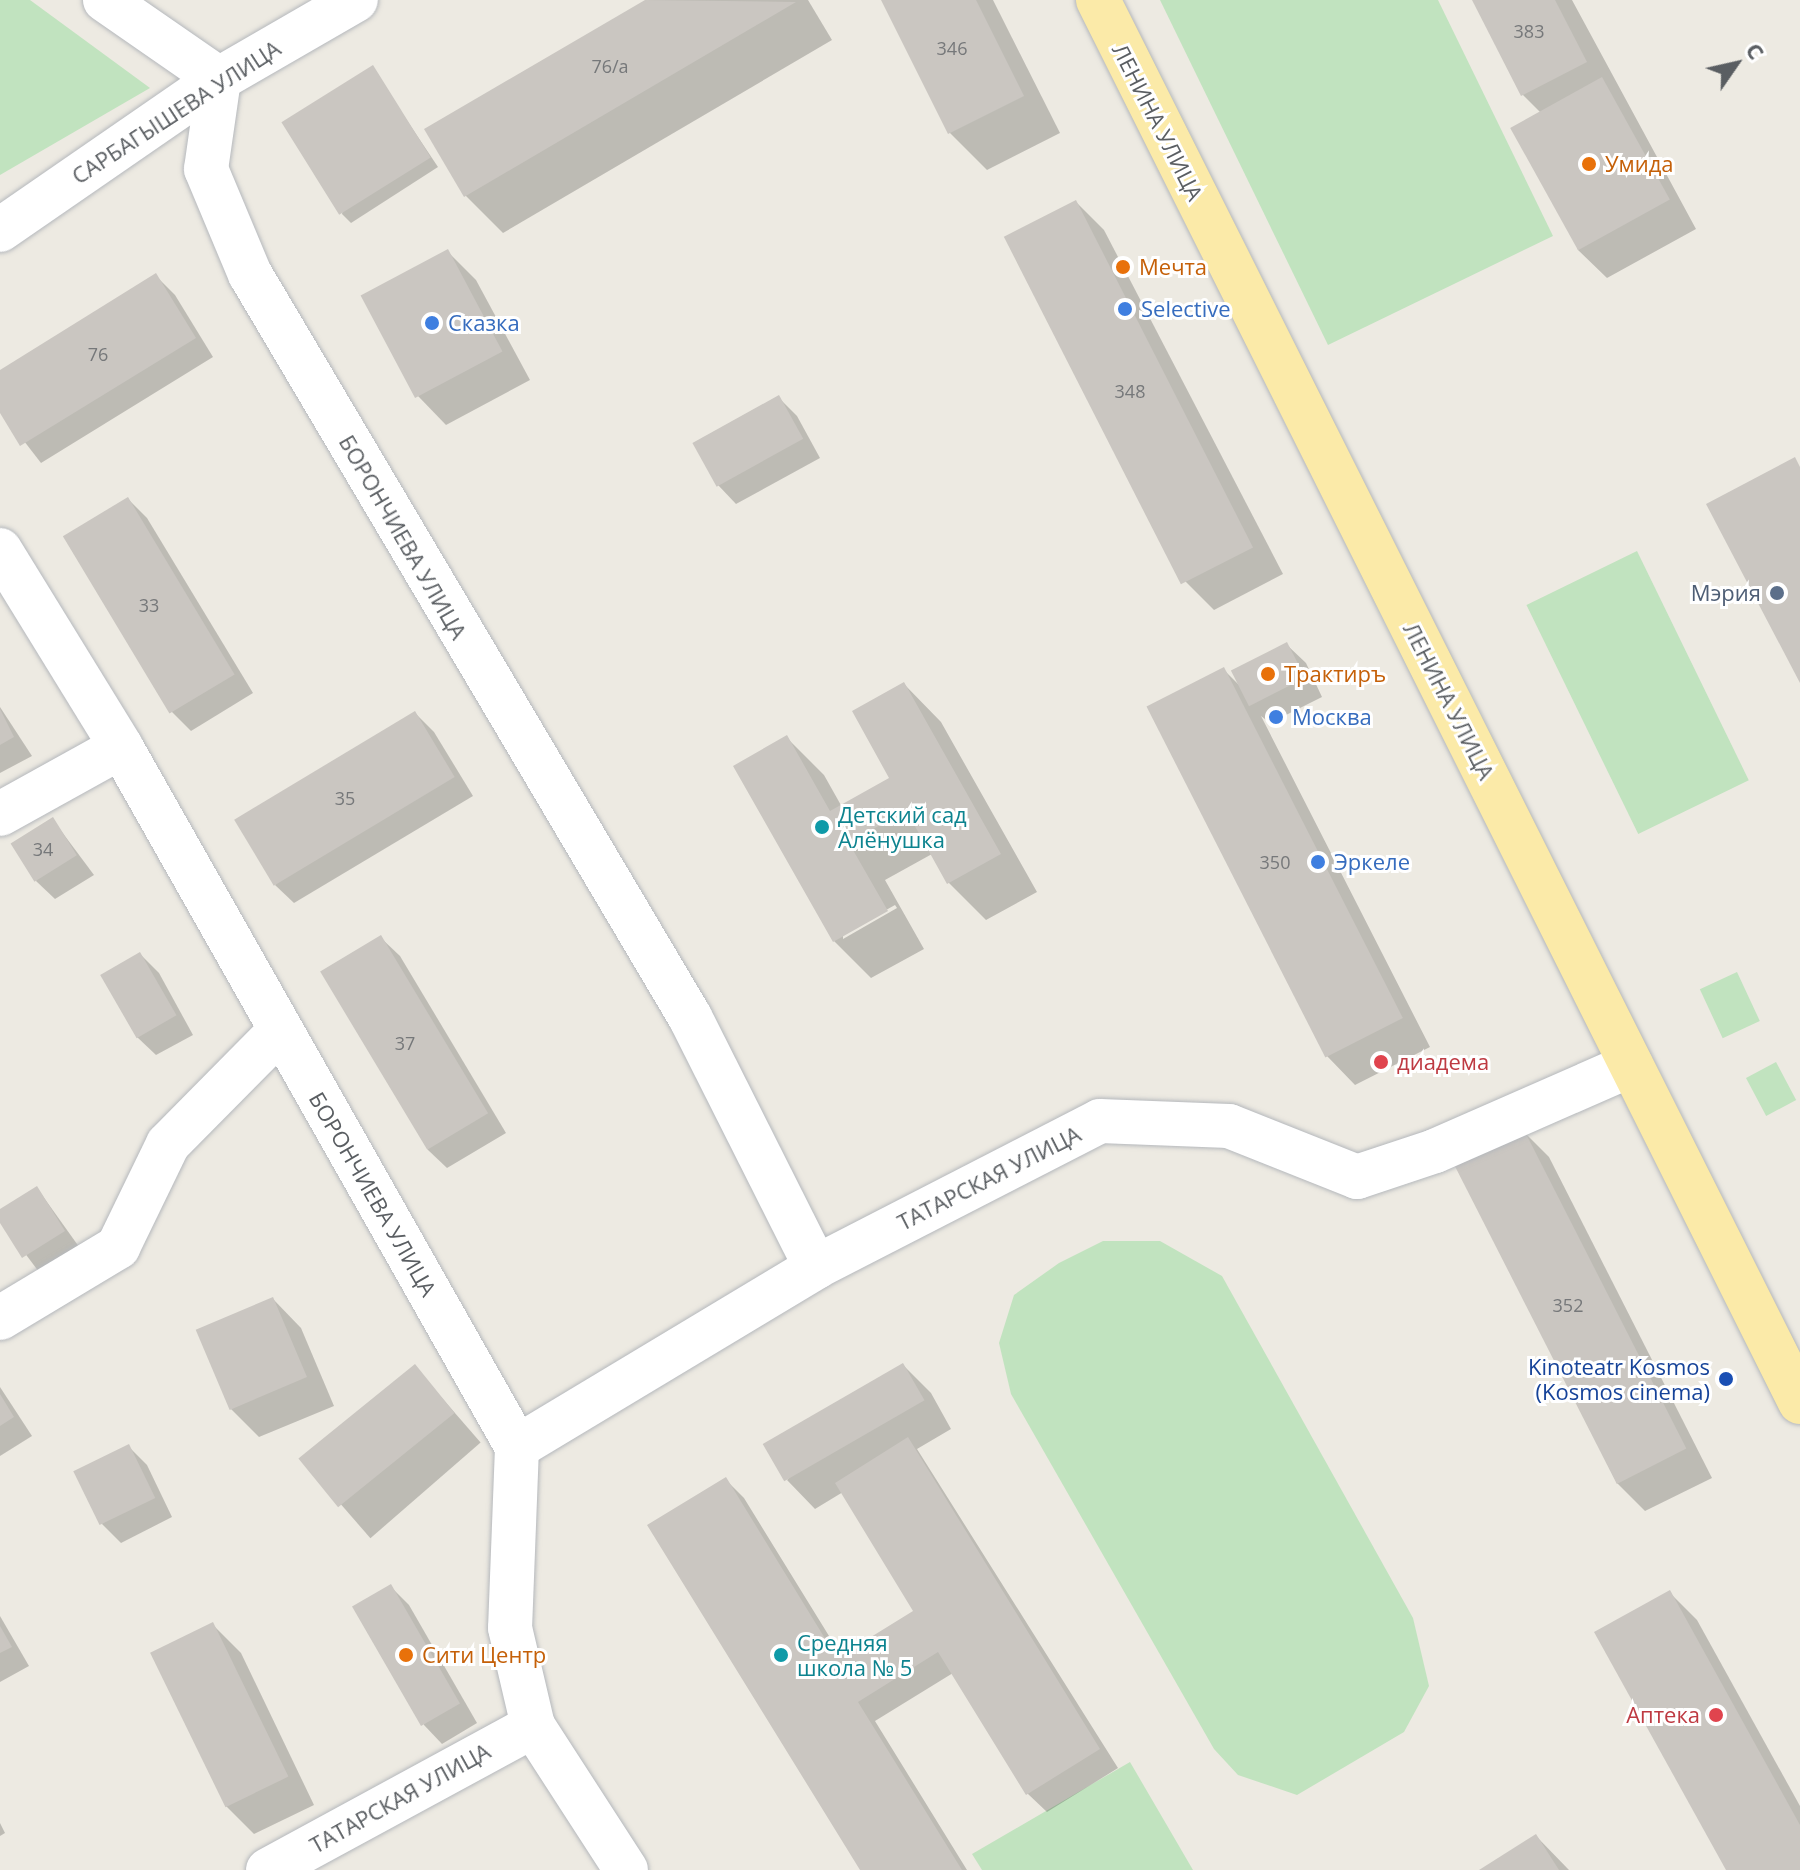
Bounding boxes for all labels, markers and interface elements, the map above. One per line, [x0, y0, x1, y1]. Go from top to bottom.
house number: 383 [1514, 20, 1544, 42]
north arrow [1696, 24, 1776, 104]
street label: САРБАГЫШЕВА УЛИЦА [67, 35, 285, 189]
text: С [1740, 36, 1772, 65]
house number: 346 [937, 37, 967, 59]
street label: ЛЕНИНА УЛИЦА [1107, 39, 1209, 205]
house number: 76/а [591, 55, 629, 77]
place label: Умида [1605, 151, 1674, 177]
marker: Умида [1580, 155, 1598, 173]
place label: Мечта [1139, 254, 1207, 280]
marker: Мечта [1114, 258, 1132, 276]
place label: Selective [1141, 296, 1231, 322]
marker: Selective [1116, 300, 1134, 318]
place label: Сказка [448, 310, 520, 336]
marker: Сказка [423, 314, 441, 332]
house number: 76 [88, 343, 108, 365]
house number: 348 [1115, 380, 1145, 402]
street label: БОРОНЧИЕВА УЛИЦА [334, 430, 472, 644]
place label: Мэрия [1691, 580, 1761, 606]
marker: Мэрия [1768, 584, 1786, 602]
house number: 33 [139, 594, 159, 616]
street label: ЛЕНИНА УЛИЦА [1398, 618, 1500, 784]
place label: Трактиръ [1284, 661, 1386, 687]
marker: Трактиръ [1259, 665, 1277, 683]
place label: Москва [1292, 704, 1372, 730]
marker: Москва [1267, 708, 1285, 726]
house number: 35 [335, 787, 355, 809]
place label: Детский сад Алёнушка [838, 801, 967, 852]
marker: Детский сад Алёнушка [813, 818, 831, 836]
house number: 34 [33, 838, 53, 860]
place label: Эркеле [1334, 849, 1410, 875]
house number: 350 [1260, 851, 1290, 873]
marker: Эркеле [1309, 853, 1327, 871]
house number: 37 [395, 1032, 415, 1054]
place label: диадема [1397, 1049, 1489, 1075]
marker: диадема [1372, 1053, 1390, 1071]
street label: БОРОНЧИЕВА УЛИЦА [304, 1087, 442, 1301]
street label: ТАТАРСКАЯ УЛИЦА [893, 1120, 1085, 1236]
house number: 352 [1553, 1294, 1583, 1316]
place label: Kinoteatr Kosmos (Kosmos cinema) [1528, 1353, 1710, 1404]
marker: Kinoteatr Kosmos (Kosmos cinema) [1717, 1370, 1735, 1388]
place label: Средняя школа № 5 [797, 1629, 912, 1680]
place label: Сити Центр [422, 1642, 546, 1668]
marker: Сити Центр [397, 1646, 415, 1664]
marker: Средняя школа № 5 [772, 1646, 790, 1664]
place label: Аптека [1626, 1702, 1700, 1728]
marker: Аптека [1707, 1706, 1725, 1724]
street label: ТАТАРСКАЯ УЛИЦА [305, 1737, 495, 1859]

